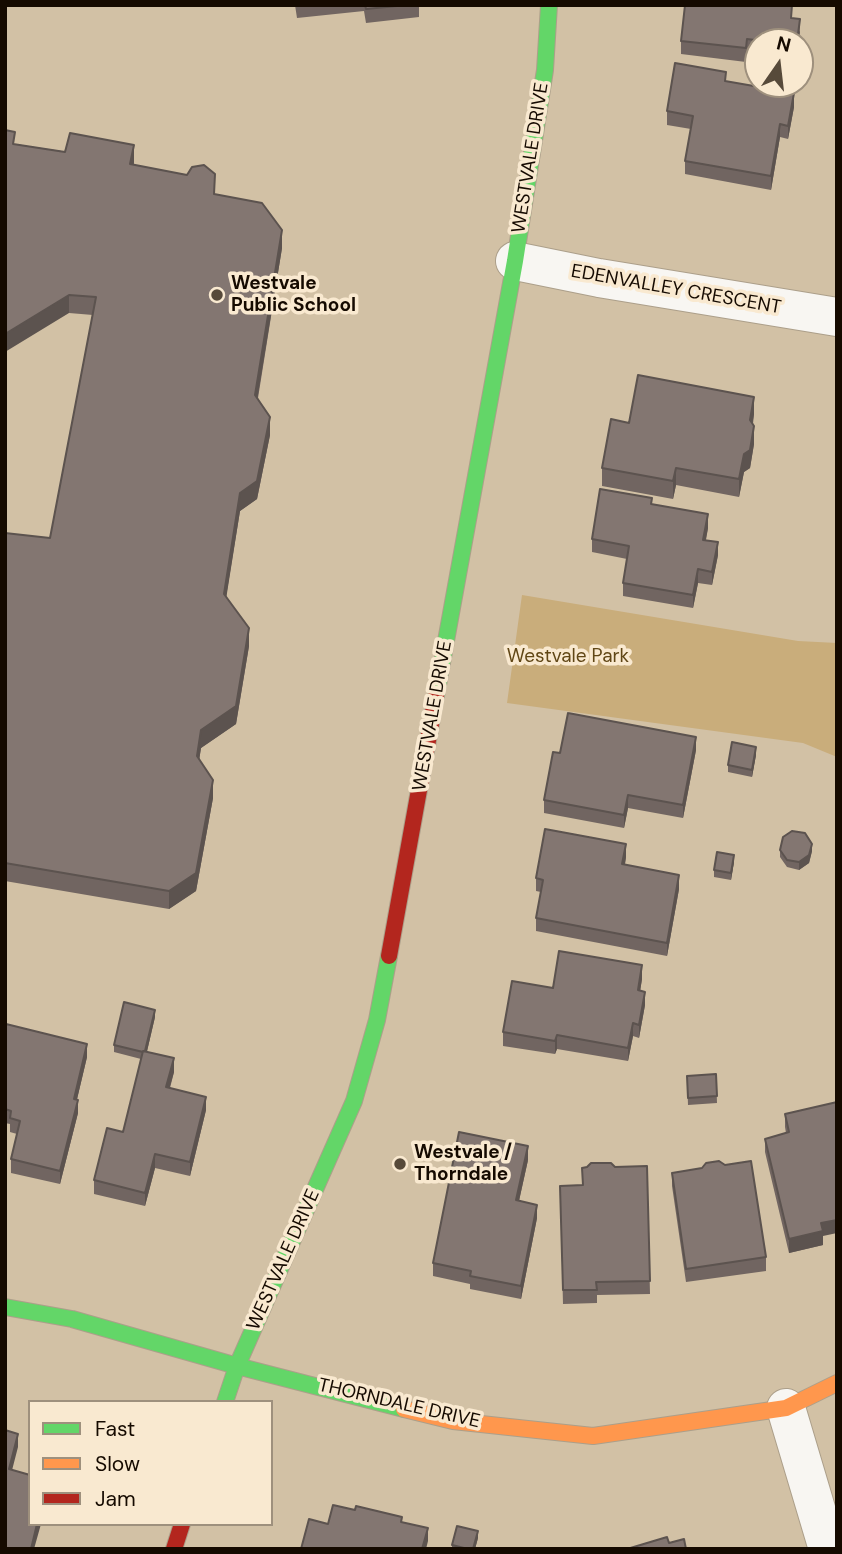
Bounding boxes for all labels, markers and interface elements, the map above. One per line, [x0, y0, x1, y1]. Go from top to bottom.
north arrow [744, 28, 814, 98]
text: N [774, 30, 793, 58]
street label: WESTVALE DRIVE [508, 81, 554, 235]
street label: EDENVALLEY CRESCENT [569, 260, 783, 320]
place label: Westvale Public School [231, 273, 356, 317]
marker: Westvale Public School [209, 287, 225, 303]
street label: WESTVALE DRIVE [409, 639, 457, 793]
park label: Westvale Park [507, 646, 629, 668]
place label: Westvale / Thorndale [414, 1142, 512, 1186]
marker: Westvale / Thorndale [392, 1156, 408, 1172]
street label: WESTVALE DRIVE [243, 1186, 325, 1334]
street label: THORNDALE DRIVE [316, 1374, 482, 1434]
legend [28, 1400, 273, 1526]
text: Fast [95, 1415, 135, 1443]
text: Slow [95, 1450, 140, 1478]
text: Jam [95, 1485, 136, 1513]

